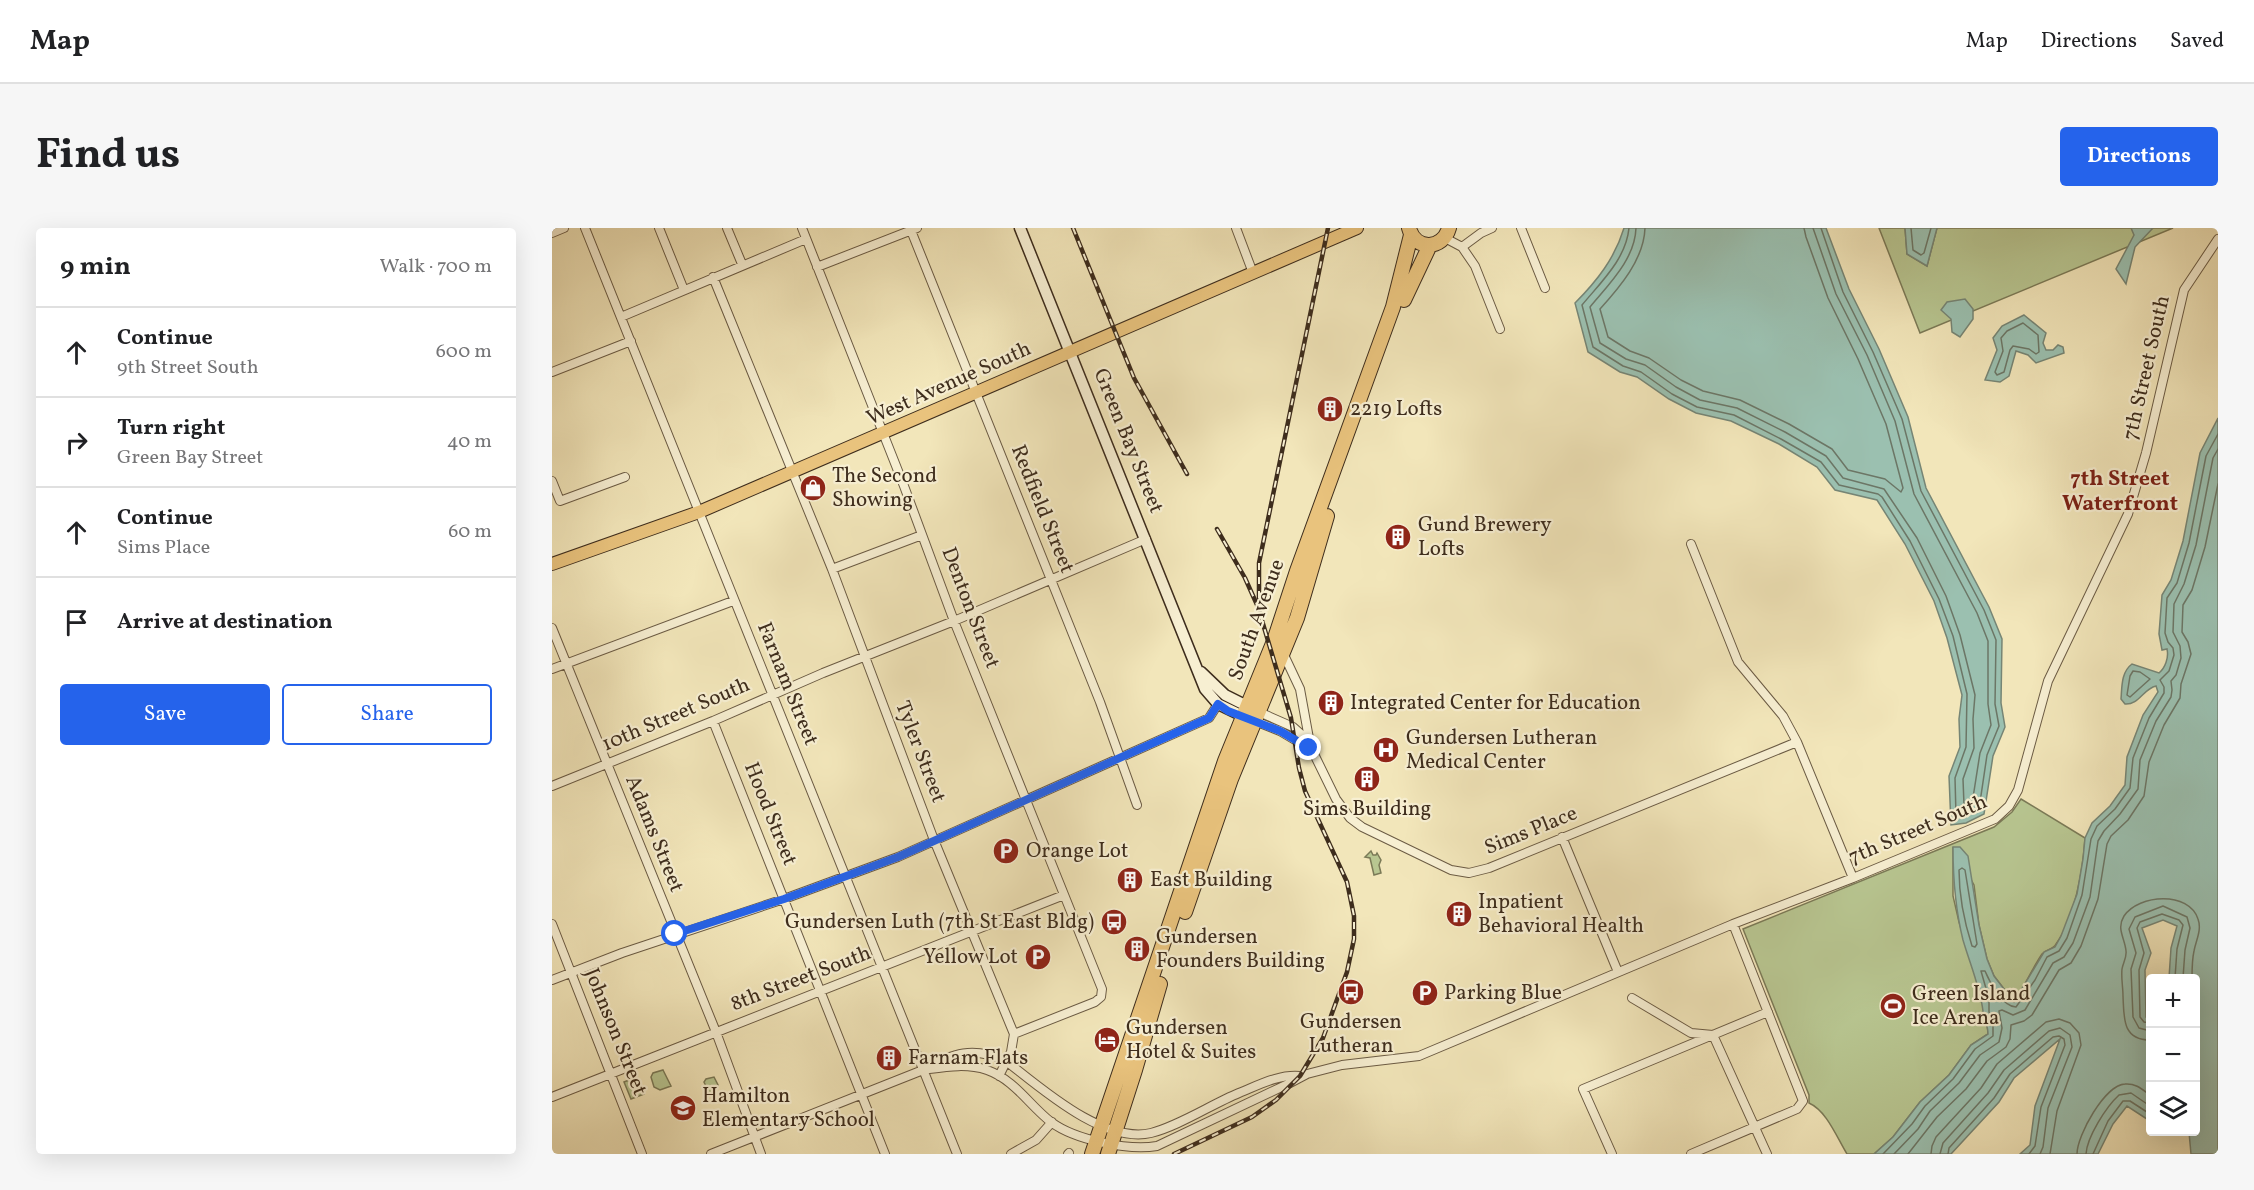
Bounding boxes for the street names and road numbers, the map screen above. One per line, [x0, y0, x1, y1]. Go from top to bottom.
street label: 7th Street South [2116, 293, 2178, 443]
street label: West Avenue South [862, 335, 1036, 433]
street label: Green Bay Street [1086, 364, 1170, 518]
street label: Redfield Street [1003, 440, 1081, 578]
street label: Denton Street [934, 543, 1006, 673]
street label: South Avenue [1222, 555, 1292, 685]
street label: Farnam Street [749, 618, 825, 750]
street label: 10th Street South [597, 671, 755, 759]
street label: Tyler Street [887, 697, 953, 807]
street label: Hood Street [736, 758, 804, 870]
street label: Adams Street [617, 771, 691, 897]
street label: 7th Street South [1844, 788, 1992, 872]
street label: Sims Place [1480, 799, 1582, 863]
street label: 8th Street South [726, 939, 876, 1019]
street label: Johnson Street [576, 964, 654, 1100]

